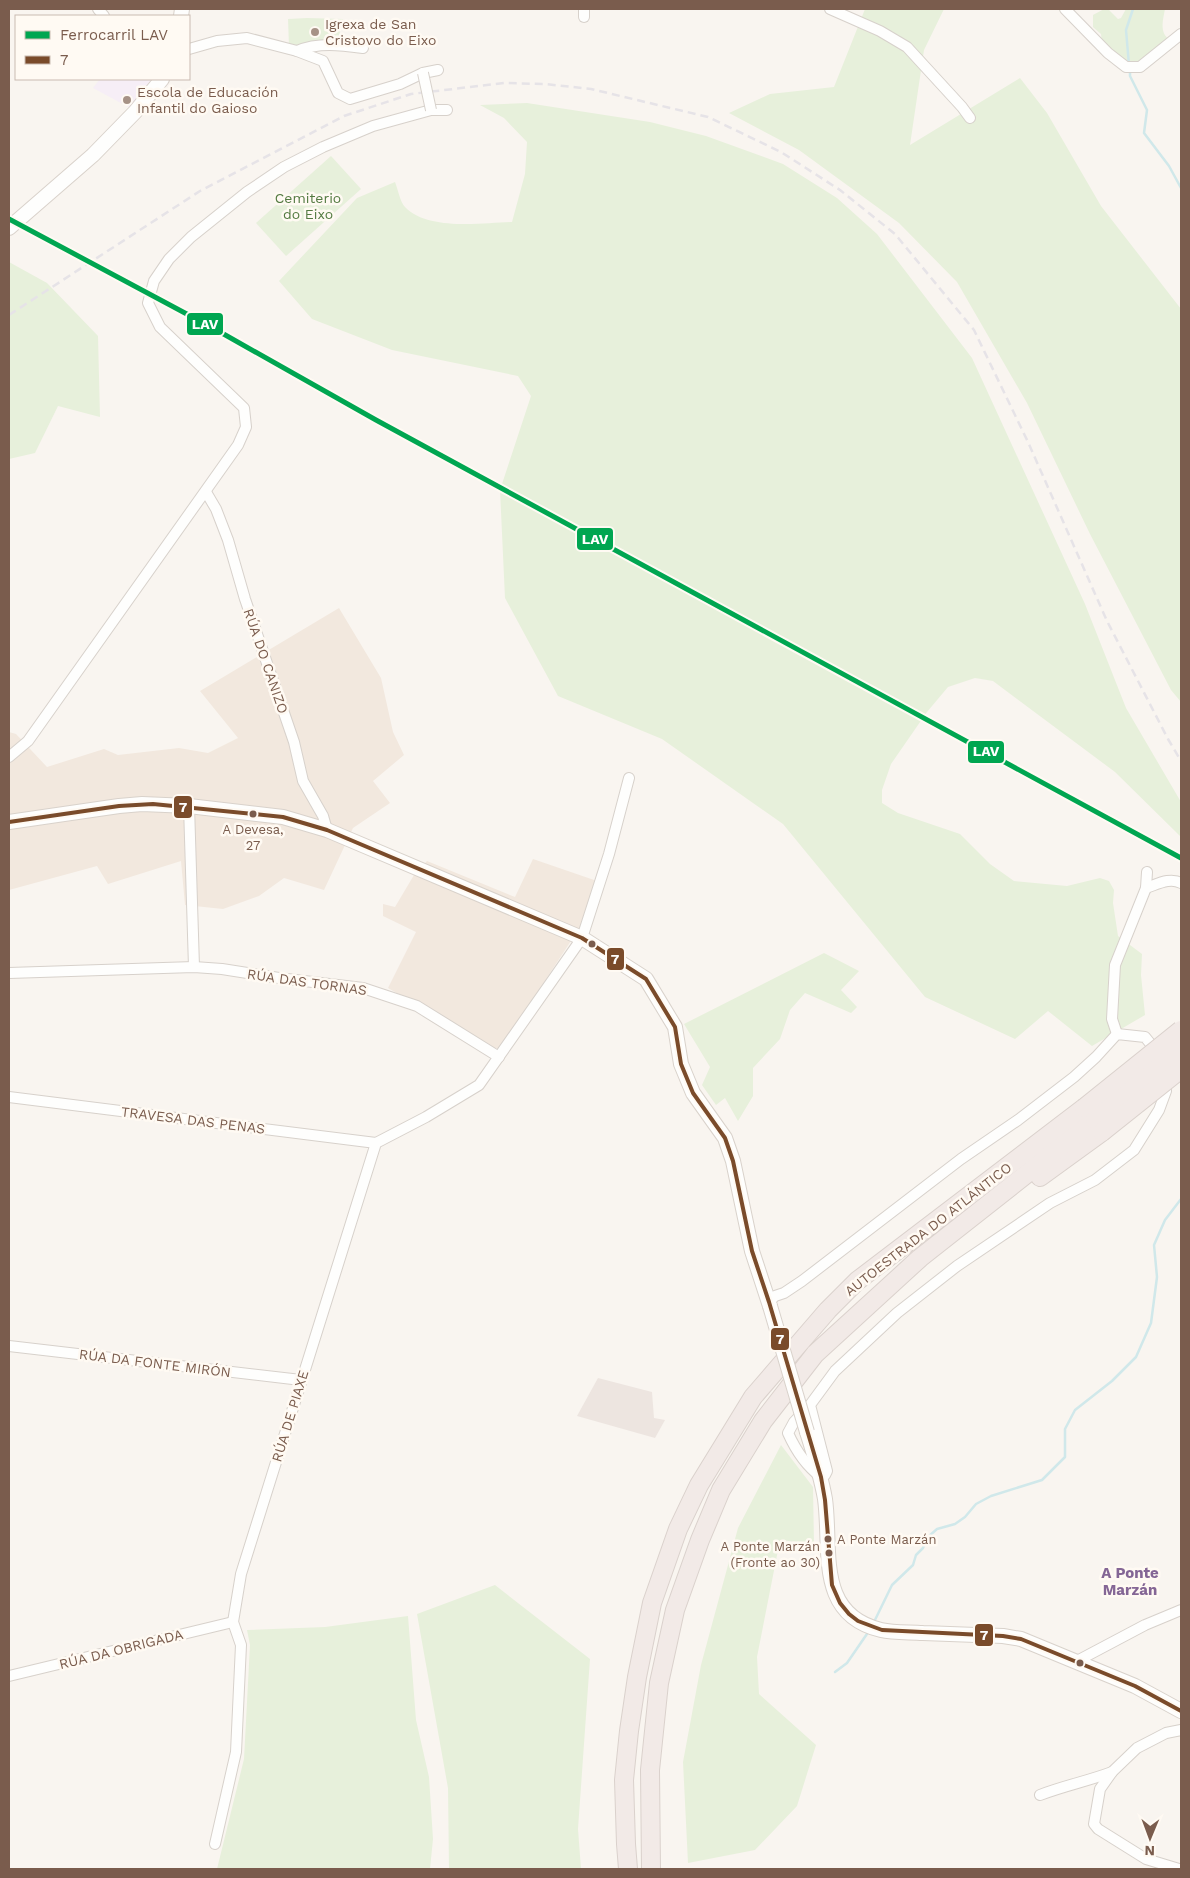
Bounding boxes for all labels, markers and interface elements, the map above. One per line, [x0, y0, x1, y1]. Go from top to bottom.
legend [15, 15, 190, 80]
place label: Igrexa de San Cristovo do Eixo [325, 16, 436, 48]
text: Ferrocarril LAV [60, 26, 168, 44]
marker: Igrexa de San Cristovo do Eixo [309, 26, 321, 38]
text: 7 [60, 51, 68, 69]
place label: Escola de Educación Infantil do Gaioso [137, 84, 278, 116]
marker: Escola de Educación Infantil do Gaioso [121, 94, 133, 106]
park label: Cemiterio do Eixo [275, 190, 341, 222]
line badge: LAV [186, 312, 224, 336]
text: LAV [192, 316, 219, 332]
line badge: LAV [576, 527, 614, 551]
text: LAV [582, 531, 609, 547]
street label: RÚA DO CANIZO [241, 606, 291, 716]
line badge: LAV [967, 740, 1005, 764]
text: LAV [973, 743, 1000, 759]
line badge: 7 [173, 795, 193, 819]
text: 7 [179, 799, 188, 815]
marker: A Devesa, 27 [248, 809, 258, 819]
place label: A Devesa, 27 [222, 822, 284, 853]
unlabelled marker [587, 939, 597, 949]
line badge: 7 [606, 947, 625, 971]
text: 7 [611, 951, 620, 967]
street label: RÚA DAS TORNAS [246, 966, 368, 998]
street label: TRAVESA DAS PENAS [120, 1103, 266, 1137]
street label: AUTOESTRADA DO ATLÁNTICO [842, 1159, 1014, 1299]
line badge: 7 [770, 1327, 790, 1351]
text: 7 [776, 1331, 785, 1347]
street label: RÚA DA FONTE MIRÓN [78, 1346, 232, 1380]
street label: RÚA DE PIAXE [268, 1368, 312, 1464]
place label: A Ponte Marzán [837, 1532, 936, 1547]
marker: A Ponte Marzán [823, 1534, 833, 1544]
place label: A Ponte Marzán (Fronte ao 30) [721, 1539, 820, 1570]
marker: A Ponte Marzán (Fronte ao 30) [824, 1548, 834, 1558]
district label: A Ponte Marzán [1101, 1564, 1159, 1599]
line badge: 7 [974, 1623, 994, 1647]
street label: RÚA DA OBRIGADA [57, 1626, 185, 1672]
text: 7 [980, 1627, 989, 1643]
unlabelled marker [1075, 1658, 1085, 1668]
north arrow [1125, 1813, 1175, 1863]
text: N [1144, 1843, 1155, 1859]

